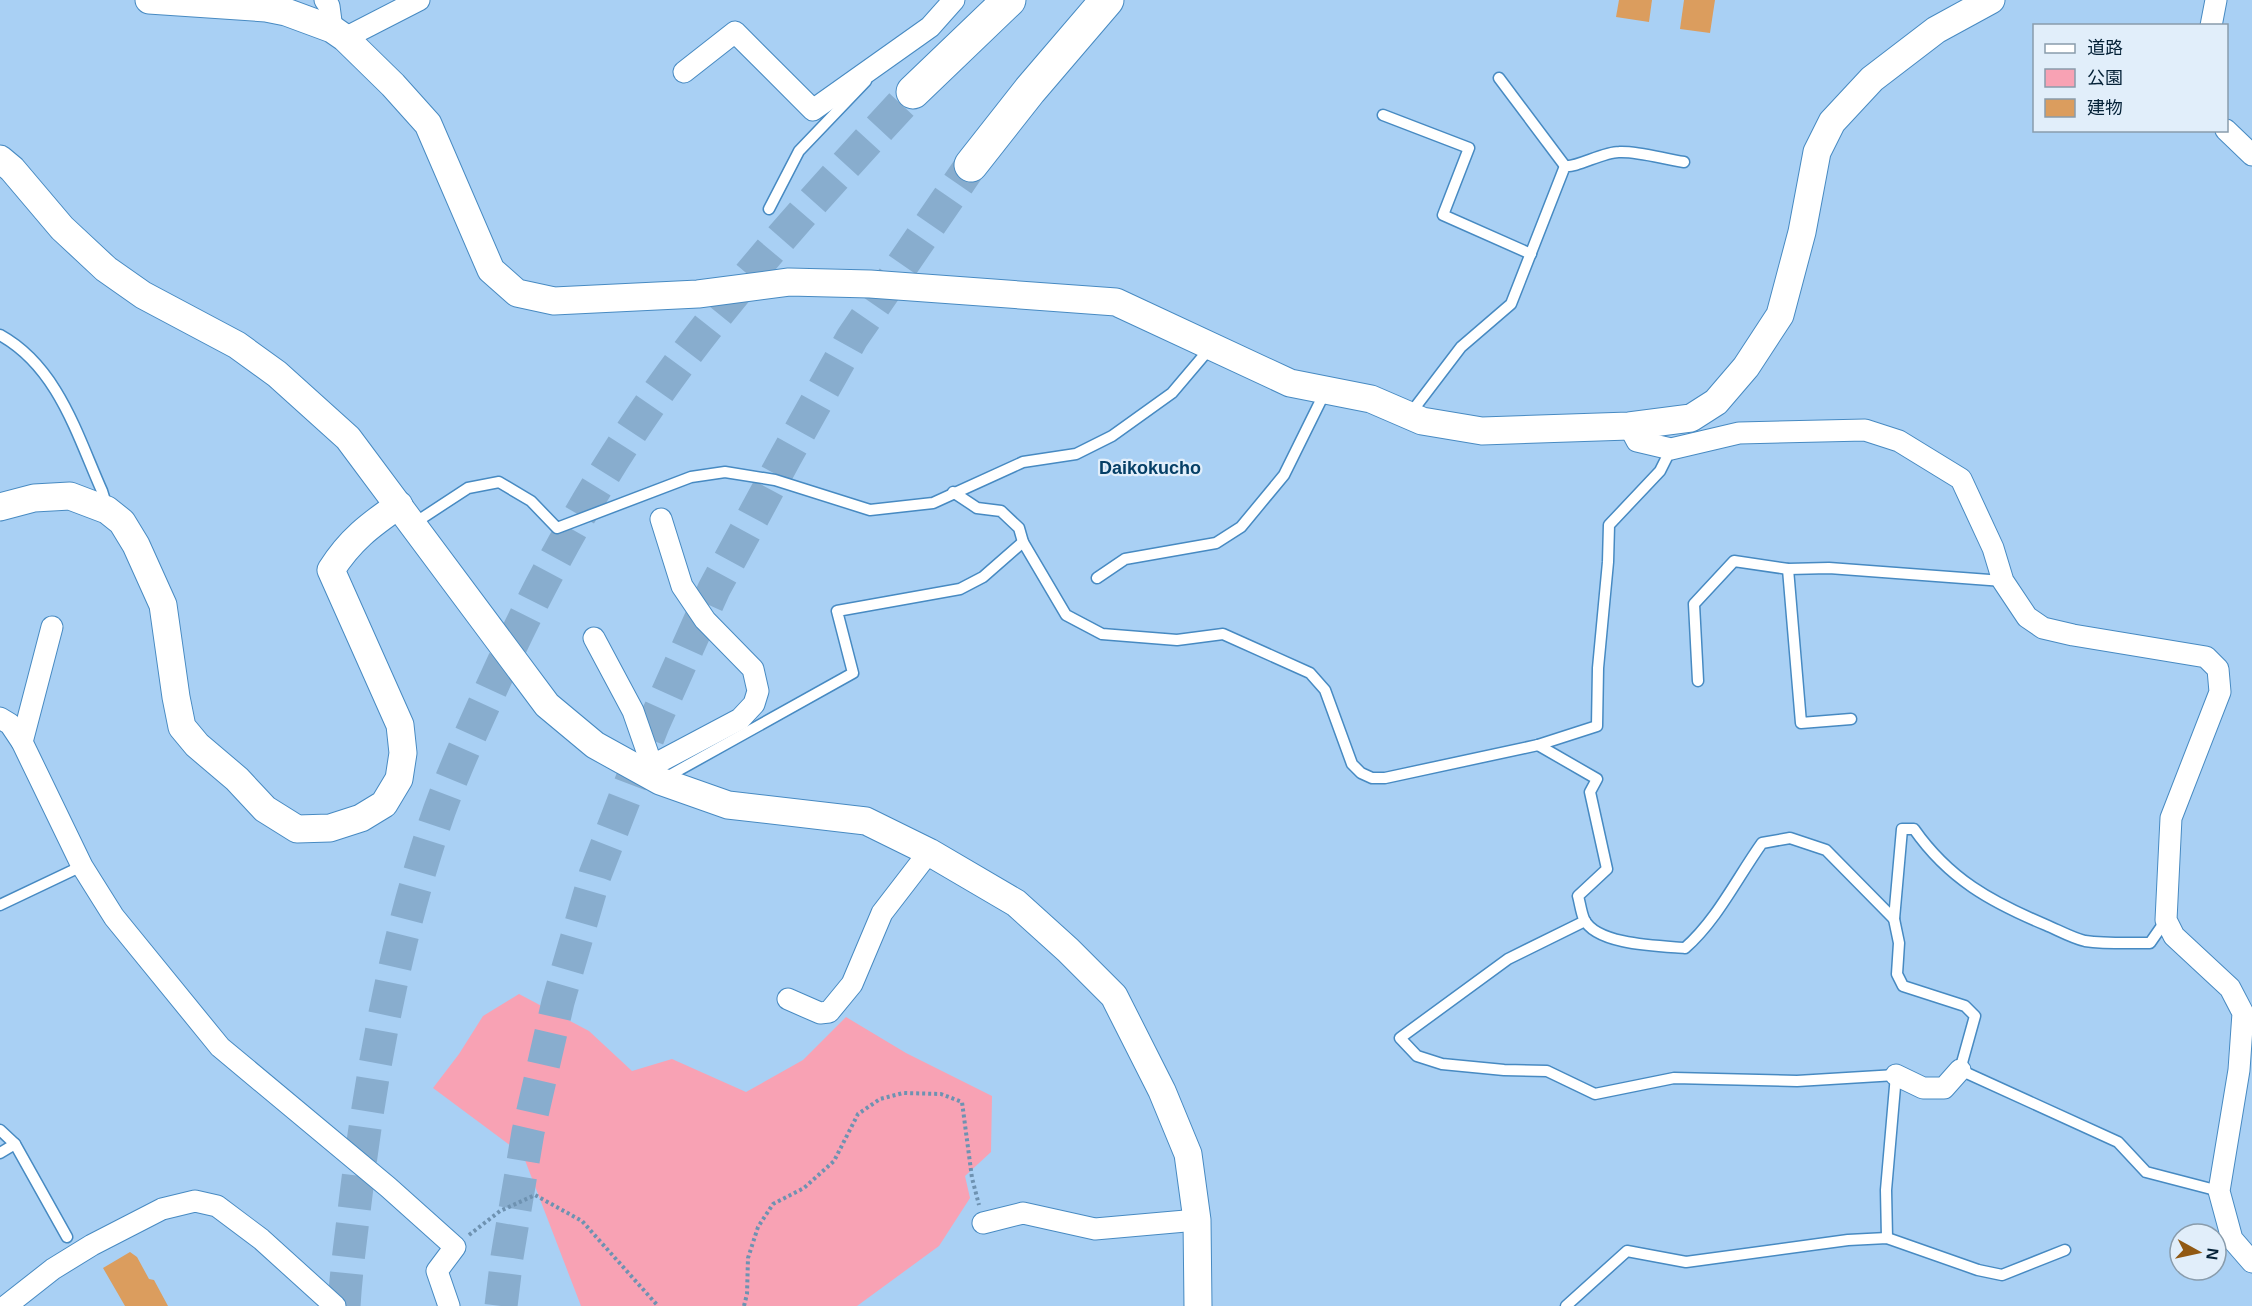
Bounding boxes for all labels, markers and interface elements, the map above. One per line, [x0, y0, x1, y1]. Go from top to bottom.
legend [2033, 24, 2228, 132]
text: 道路 [2087, 38, 2123, 58]
text: 公園 [2087, 68, 2123, 88]
text: 建物 [2087, 98, 2123, 118]
district label: Daikokucho [1099, 458, 1201, 478]
north arrow [2168, 1222, 2228, 1282]
text: N [2203, 1247, 2222, 1261]

